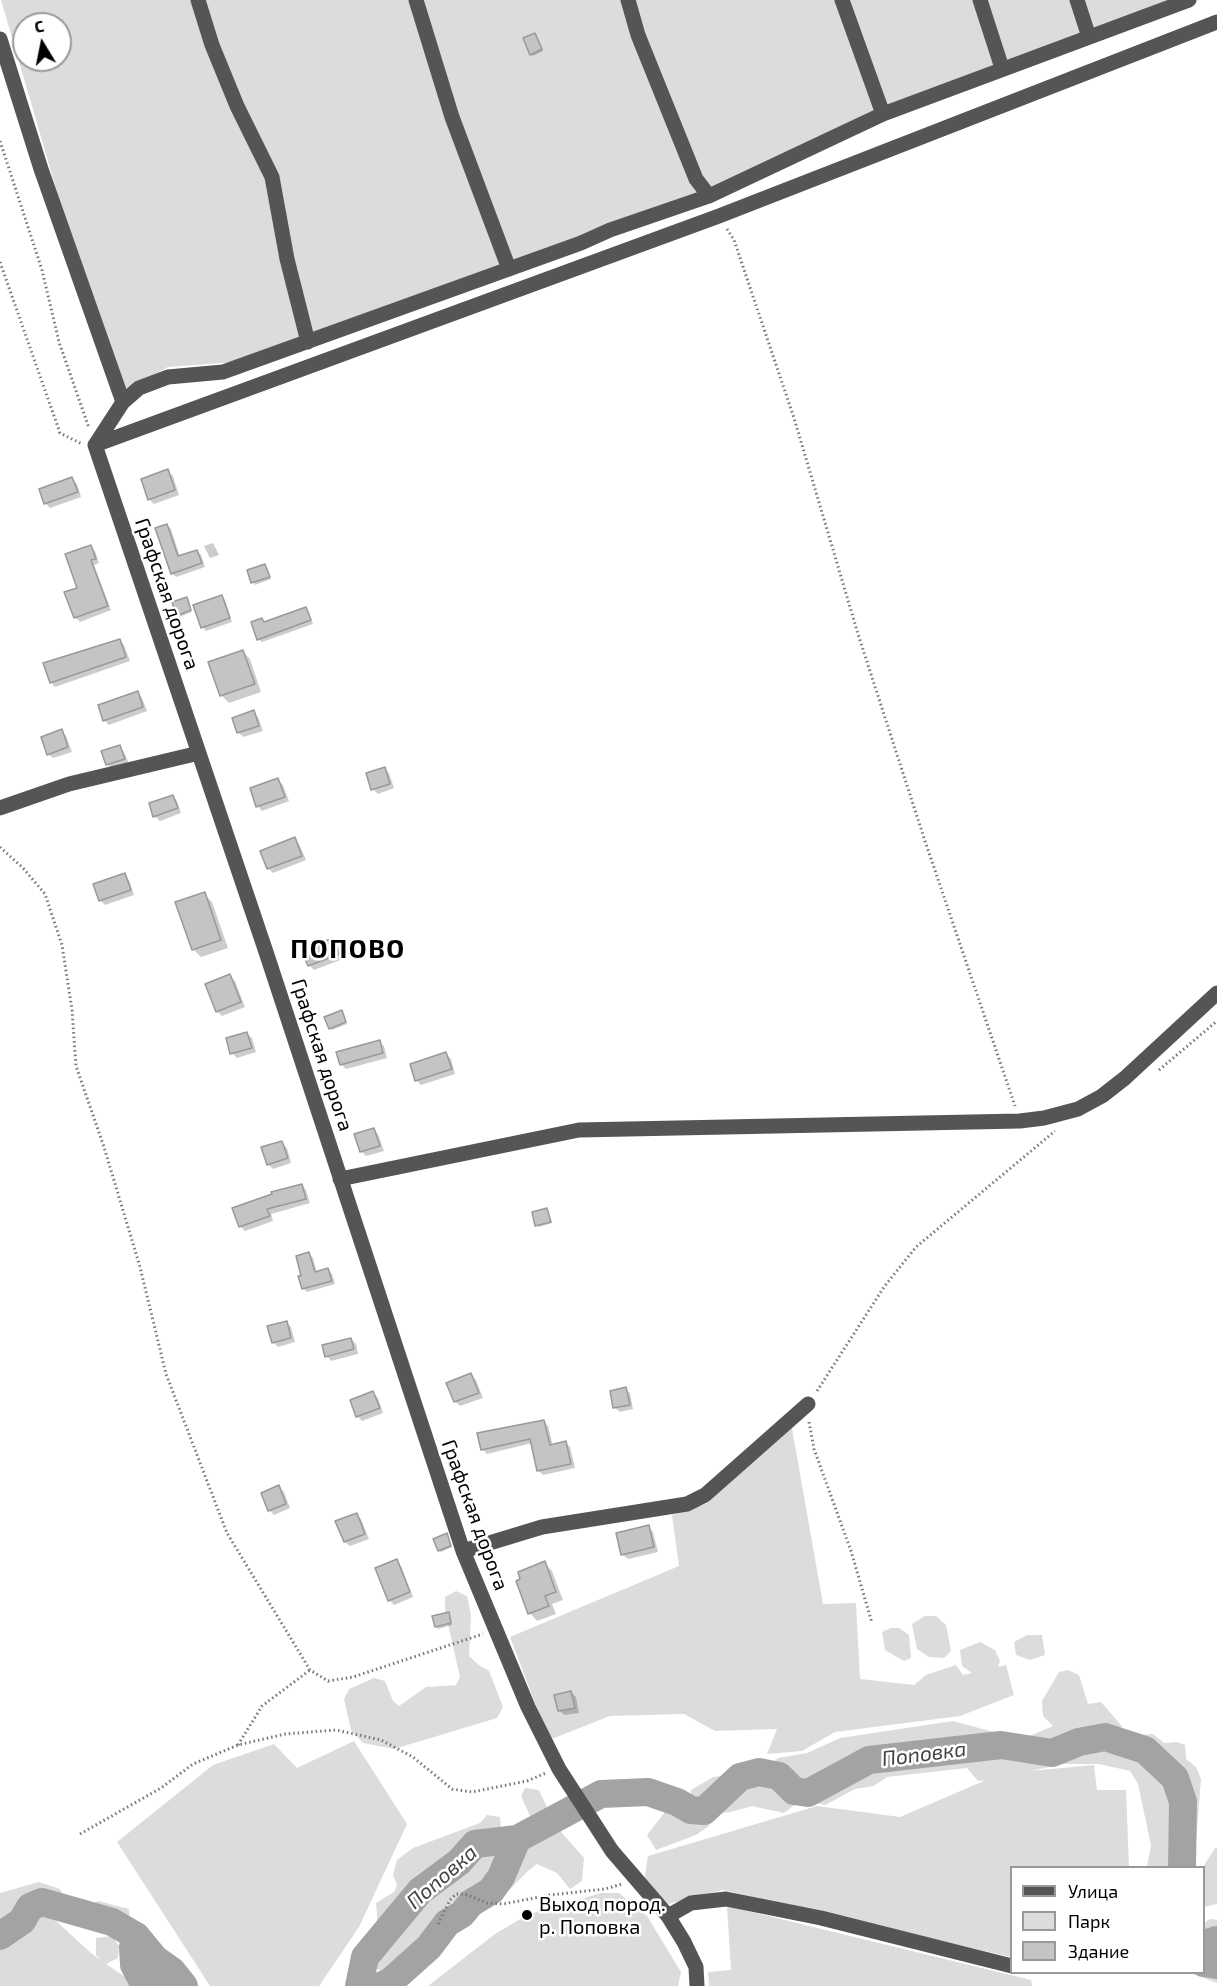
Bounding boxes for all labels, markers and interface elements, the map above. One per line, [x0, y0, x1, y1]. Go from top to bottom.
north arrow [12, 12, 72, 72]
text: С [33, 16, 45, 36]
street label: Графская дорога [130, 515, 204, 673]
district label: ПОПОВО [290, 933, 406, 965]
street label: Графская дорога [286, 976, 358, 1134]
street label: Графская дорога [437, 1436, 513, 1594]
water label: Поповка [880, 1736, 968, 1772]
water label: Поповка [402, 1840, 482, 1914]
legend [1010, 1866, 1205, 1974]
text: Улица [1068, 1880, 1118, 1902]
place label: Выход пород. р. Поповка [539, 1892, 666, 1939]
marker: Выход пород. р. Поповка [520, 1908, 534, 1922]
text: Парк [1068, 1910, 1110, 1932]
text: Здание [1068, 1940, 1129, 1962]

